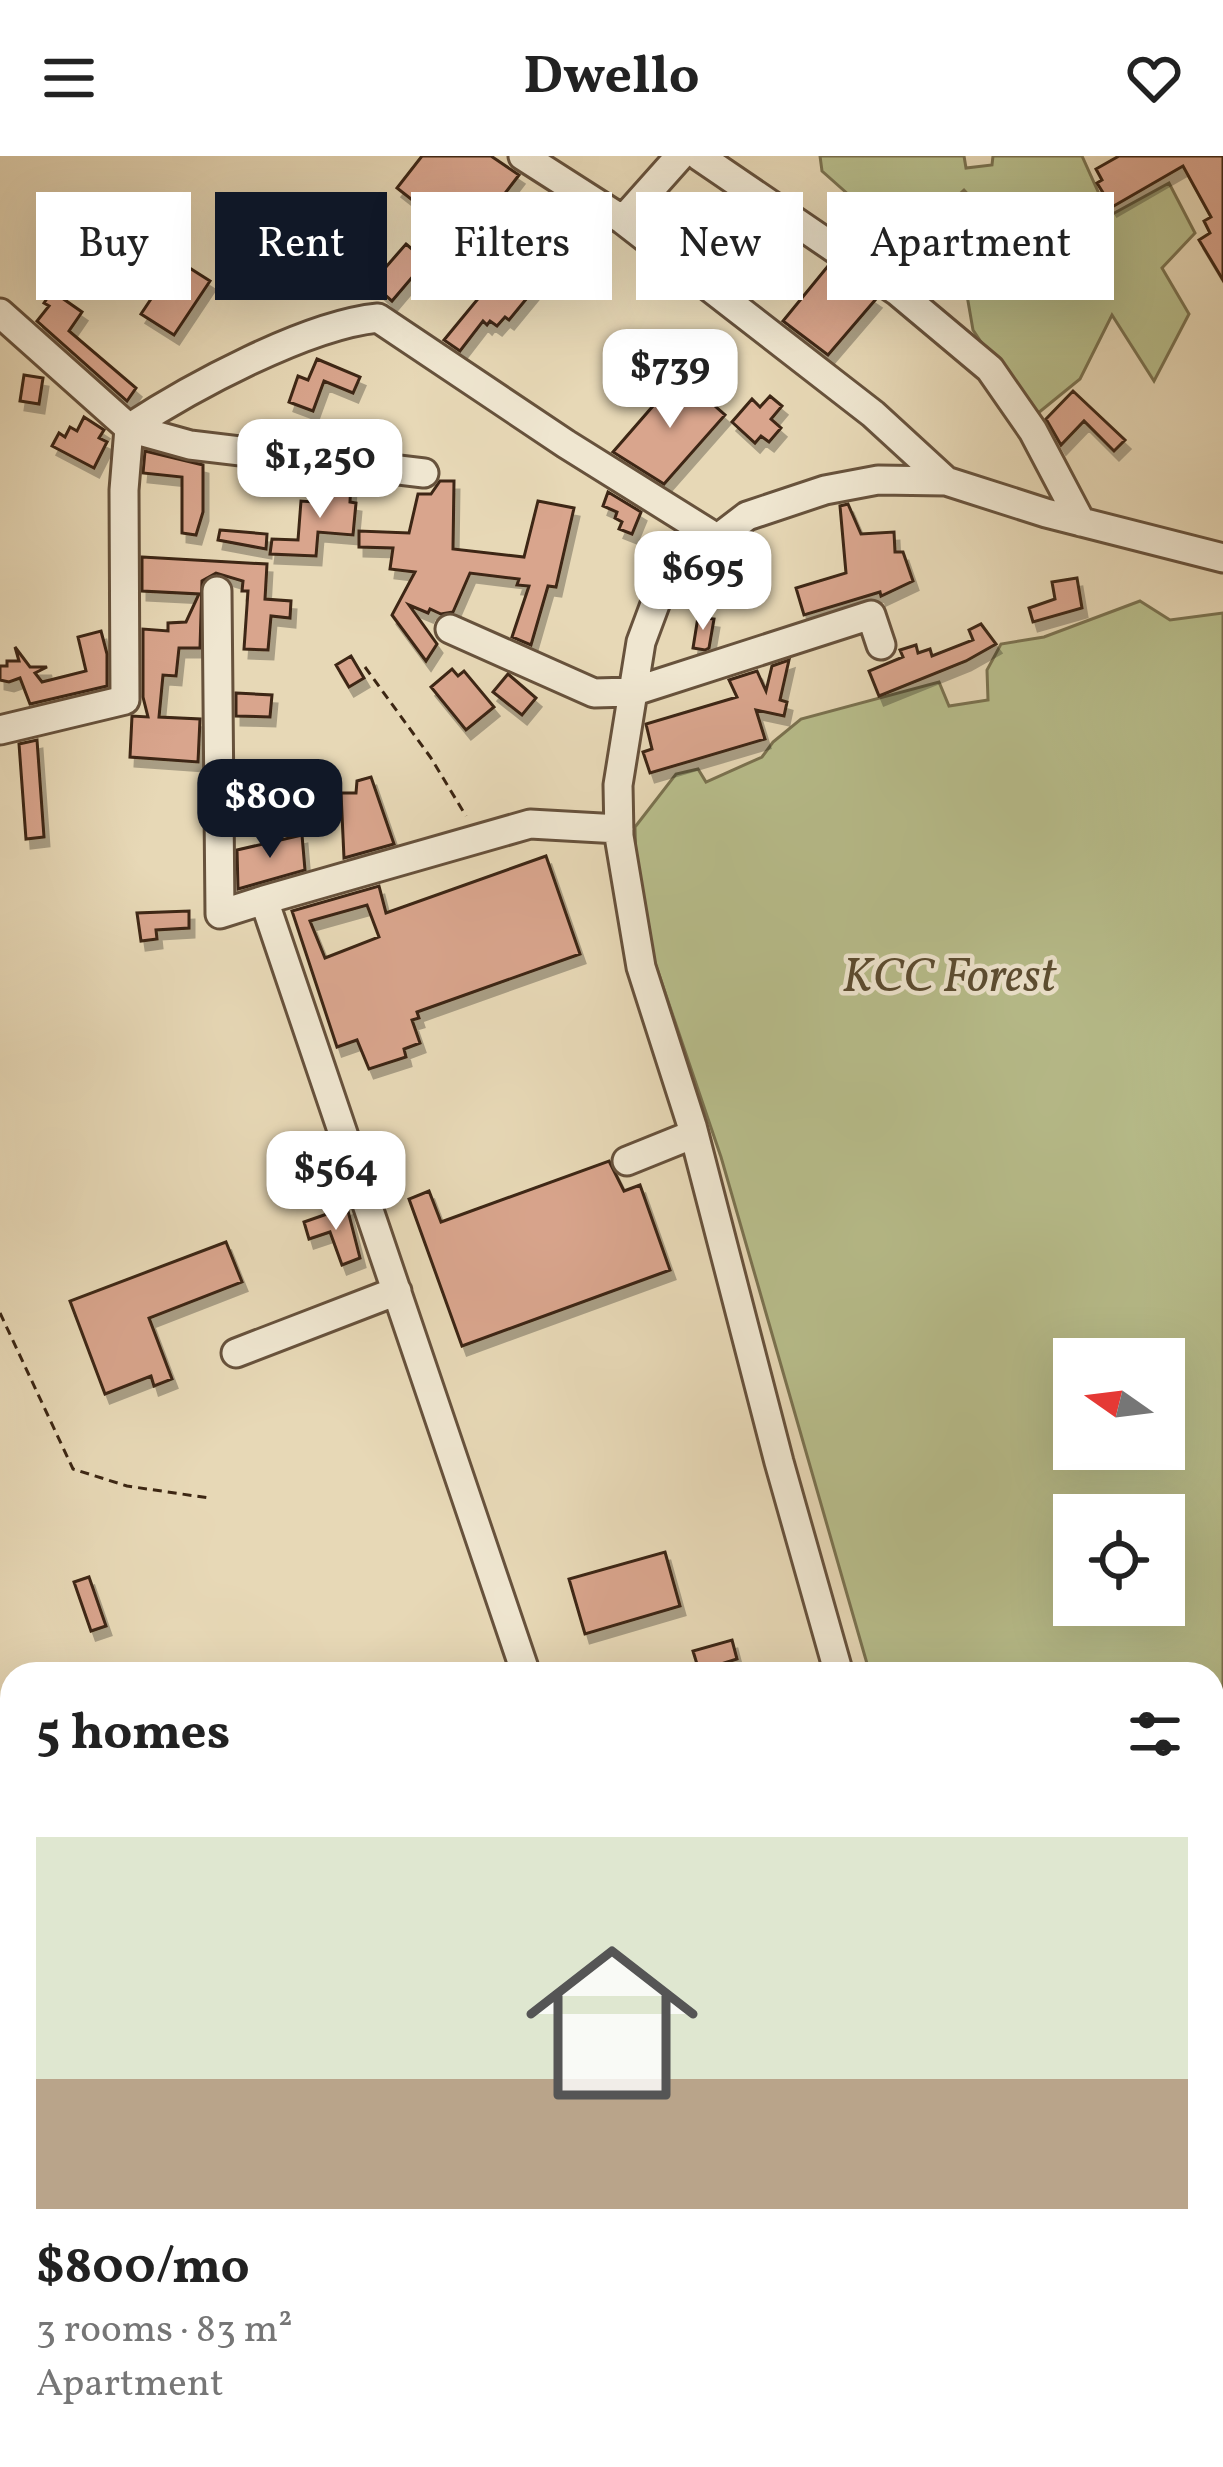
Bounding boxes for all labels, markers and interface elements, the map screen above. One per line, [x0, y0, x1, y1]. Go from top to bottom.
text: Dwello [523, 41, 700, 116]
icon: menu [36, 45, 102, 111]
icon: heart [1121, 45, 1187, 111]
chip: Buy [36, 192, 191, 300]
chip: Rent [215, 192, 387, 300]
chip: Filters [411, 192, 612, 300]
chip: New [636, 192, 803, 300]
chip: Apartment [827, 192, 1114, 300]
pin: $739 [599, 329, 741, 431]
text: $739 [630, 341, 710, 395]
pin: $1,250 [222, 419, 418, 521]
text: $1,250 [264, 431, 376, 485]
pin: $695 [632, 531, 774, 633]
text: $695 [661, 543, 745, 597]
pin: $800 [199, 759, 341, 861]
text: $800 [224, 771, 316, 825]
park label: KCC Forest [842, 945, 1057, 1012]
pin: $564 [265, 1131, 407, 1233]
text: $564 [293, 1143, 379, 1197]
north arrow [1053, 1338, 1185, 1470]
map controls [1053, 1338, 1185, 1626]
button: locate [1053, 1494, 1185, 1626]
text: 5 homes [36, 1699, 230, 1770]
icon: filters [1122, 1701, 1188, 1767]
icon: home [504, 1915, 720, 2131]
text: $800/mo [36, 2233, 250, 2304]
text: 3 rooms · 83 m² [36, 2304, 293, 2358]
text: Apartment [36, 2358, 224, 2412]

